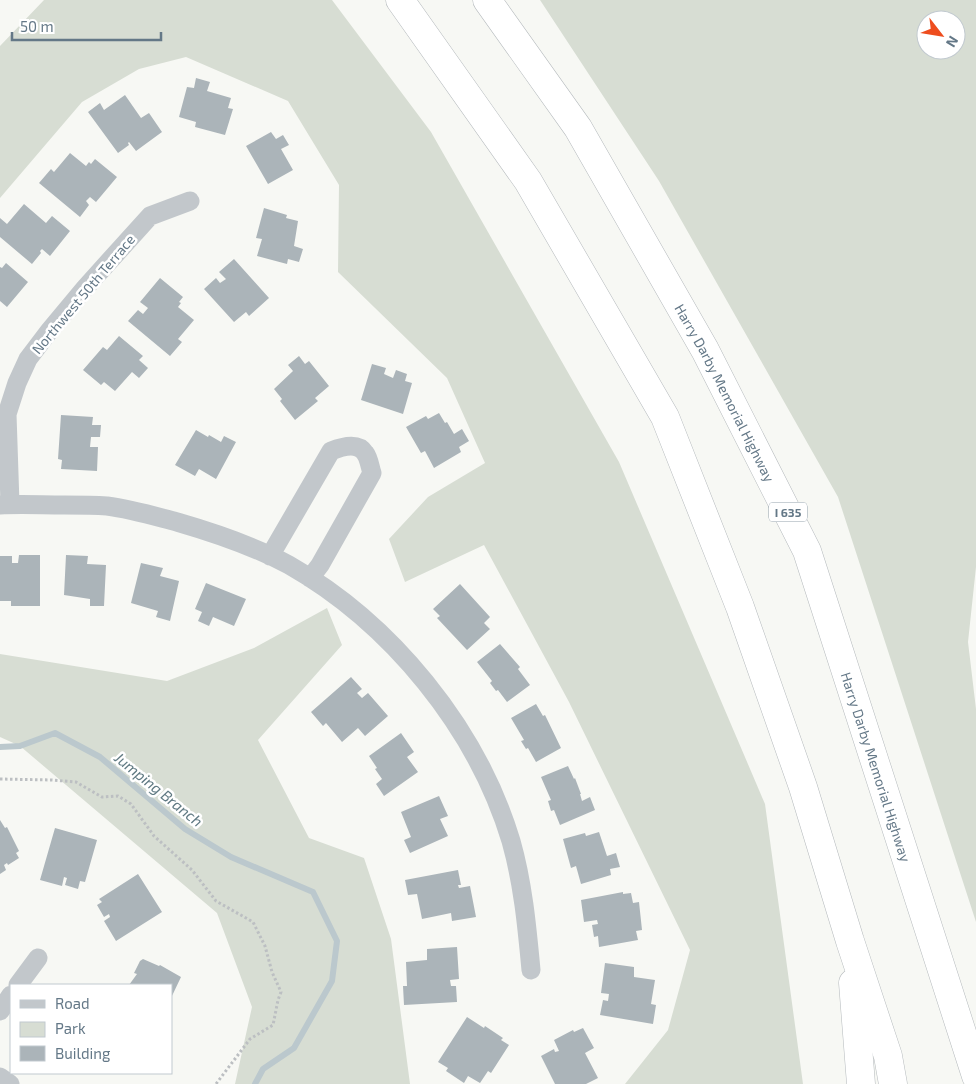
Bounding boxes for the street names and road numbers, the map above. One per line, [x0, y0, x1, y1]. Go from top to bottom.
street label: Northwest 50th Terrace [28, 231, 138, 357]
street label: Harry Darby Memorial Highway [672, 301, 779, 485]
road number: I 635 [769, 502, 807, 522]
street label: Harry Darby Memorial Highway [838, 670, 915, 865]

